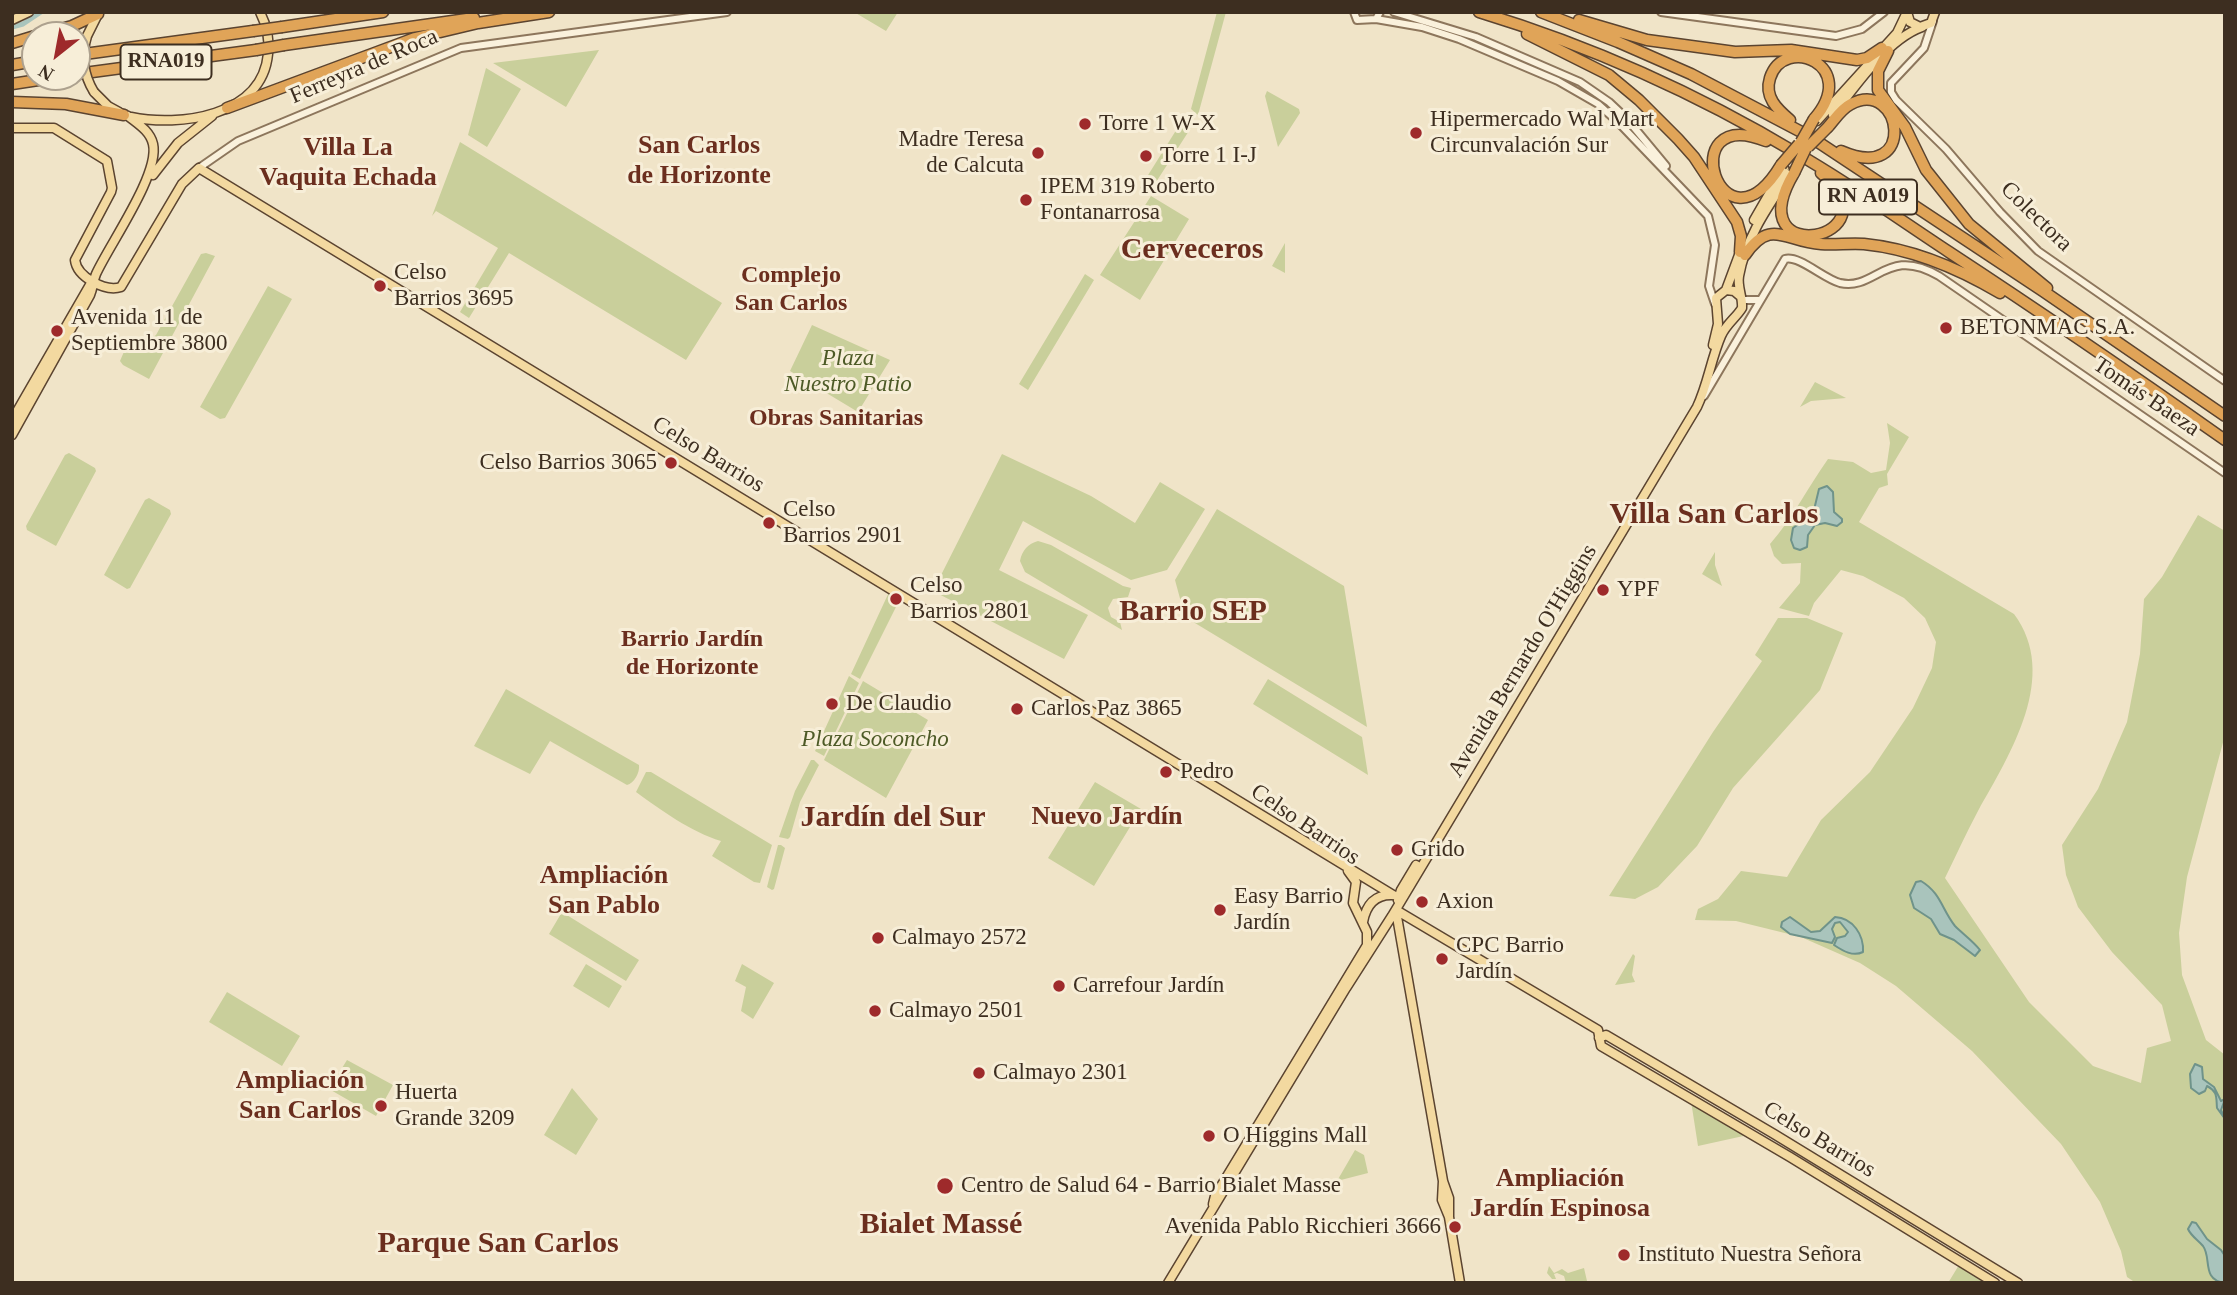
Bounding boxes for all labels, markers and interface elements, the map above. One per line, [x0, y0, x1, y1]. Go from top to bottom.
north arrow [21, 21, 91, 91]
street label: Ferreyra de Roca [286, 23, 442, 111]
road number: RNA019 [120, 44, 212, 80]
text: N [35, 60, 57, 85]
place label: Hipermercado Wal Mart Circunvalación Sur [1430, 106, 1654, 160]
place label: Torre 1 W-X [1099, 110, 1216, 138]
marker: Torre 1 W-X [1077, 116, 1093, 132]
marker: Hipermercado Wal Mart Circunvalación Sur [1408, 125, 1424, 141]
place label: Madre Teresa de Calcuta [899, 126, 1024, 180]
district label: San Carlos de Horizonte [627, 130, 771, 192]
district label: Villa La Vaquita Echada [259, 132, 437, 194]
place label: Torre 1 I-J [1160, 142, 1257, 170]
marker: Madre Teresa de Calcuta [1030, 145, 1046, 161]
marker: Torre 1 I-J [1138, 148, 1154, 164]
place label: IPEM 319 Roberto Fontanarrosa [1040, 173, 1215, 227]
street label: Colectora [1994, 176, 2078, 258]
road number: RN A019 [1819, 180, 1917, 214]
marker: IPEM 319 Roberto Fontanarrosa [1018, 192, 1034, 208]
district label: Cerveceros [1121, 232, 1263, 268]
place label: Celso Barrios 3695 [394, 259, 513, 313]
district label: Complejo San Carlos [735, 262, 847, 318]
marker: Celso Barrios 3695 [372, 278, 388, 294]
place label: Avenida 11 de Septiembre 3800 [71, 304, 227, 358]
place label: BETONMAC S.A. [1960, 314, 2135, 342]
marker: BETONMAC S.A. [1938, 320, 1954, 336]
marker: Avenida 11 de Septiembre 3800 [49, 323, 65, 339]
park label: Plaza Nuestro Patio [784, 345, 912, 399]
street label: Tomás Baeza [2087, 351, 2205, 443]
district label: Obras Sanitarias [749, 405, 923, 433]
street label: Celso Barrios [647, 411, 769, 499]
place label: Celso Barrios 3065 [479, 449, 657, 477]
marker: Celso Barrios 3065 [663, 455, 679, 471]
place label: Celso Barrios 2901 [783, 496, 902, 550]
district label: Villa San Carlos [1610, 497, 1818, 533]
marker: Celso Barrios 2901 [761, 515, 777, 531]
street label: Avenida Bernardo O'Higgins [1442, 540, 1604, 782]
place label: Celso Barrios 2801 [910, 572, 1029, 626]
place label: YPF [1617, 576, 1659, 604]
marker: YPF [1595, 582, 1611, 598]
marker: Celso Barrios 2801 [888, 591, 904, 607]
district label: Barrio SEP [1119, 594, 1267, 630]
district label: Barrio Jardín de Horizonte [621, 626, 763, 682]
place label: De Claudio [846, 690, 951, 718]
place label: Carlos Paz 3865 [1031, 695, 1182, 723]
marker: De Claudio [824, 696, 840, 712]
marker: Carlos Paz 3865 [1009, 701, 1025, 717]
park label: Plaza Soconcho [801, 726, 949, 754]
place label: Pedro [1180, 758, 1234, 786]
marker: Pedro [1158, 764, 1174, 780]
street label: Celso Barrios [1245, 778, 1365, 872]
district label: Jardín del Sur [800, 800, 986, 836]
district label: Nuevo Jardín [1032, 801, 1182, 833]
place label: Grido [1411, 836, 1465, 864]
marker: Grido [1389, 842, 1405, 858]
district label: Ampliación San Pablo [540, 860, 668, 922]
place label: Easy Barrio Jardín [1234, 883, 1343, 937]
place label: Axion [1436, 888, 1494, 916]
marker: Axion [1414, 894, 1430, 910]
marker: Easy Barrio Jardín [1212, 902, 1228, 918]
place label: Calmayo 2572 [892, 924, 1027, 952]
marker: Calmayo 2572 [870, 930, 886, 946]
place label: CPC Barrio Jardín [1456, 932, 1564, 986]
marker: CPC Barrio Jardín [1434, 951, 1450, 967]
place label: Carrefour Jardín [1073, 972, 1224, 1000]
marker: Carrefour Jardín [1051, 978, 1067, 994]
place label: Calmayo 2501 [889, 997, 1024, 1025]
marker: Calmayo 2501 [867, 1003, 883, 1019]
place label: Calmayo 2301 [993, 1059, 1128, 1087]
district label: Ampliación San Carlos [236, 1065, 364, 1126]
marker: Calmayo 2301 [971, 1065, 987, 1081]
place label: Huerta Grande 3209 [395, 1079, 514, 1133]
street label: Celso Barrios [1758, 1096, 1880, 1184]
marker: Huerta Grande 3209 [373, 1098, 389, 1114]
place label: O Higgins Mall [1223, 1122, 1367, 1150]
marker: O Higgins Mall [1201, 1128, 1217, 1144]
district label: Ampliación Jardín Espinosa [1470, 1163, 1650, 1224]
place label: Centro de Salud 64 - Barrio Bialet Masse [961, 1172, 1341, 1200]
marker: Centro de Salud 64 - Barrio Bialet Masse [935, 1176, 955, 1196]
district label: Bialet Massé [860, 1207, 1022, 1243]
place label: Avenida Pablo Ricchieri 3666 [1165, 1213, 1441, 1241]
marker: Avenida Pablo Ricchieri 3666 [1447, 1219, 1463, 1235]
district label: Parque San Carlos [377, 1226, 619, 1262]
place label: Instituto Nuestra Señora [1638, 1241, 1862, 1269]
marker: Instituto Nuestra Señora [1616, 1247, 1632, 1263]

